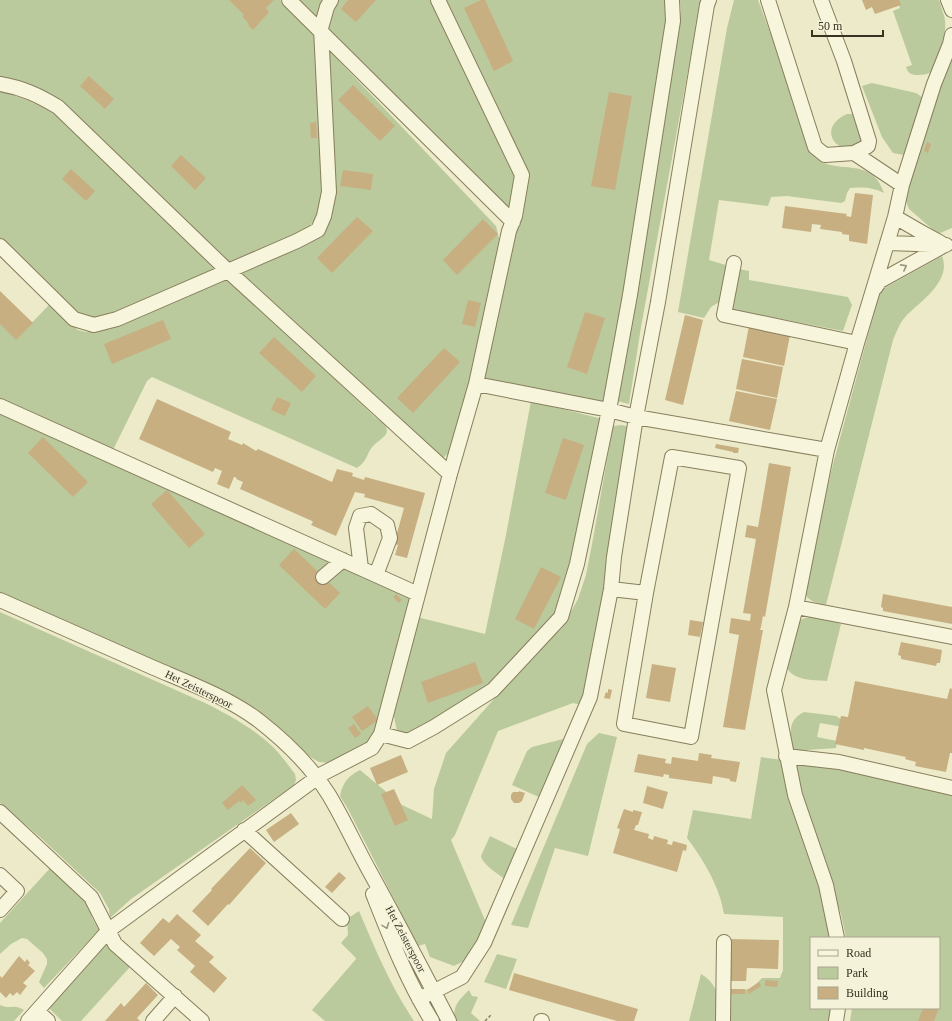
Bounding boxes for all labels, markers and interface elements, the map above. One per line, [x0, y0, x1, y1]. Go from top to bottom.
scale bar [812, 12, 883, 38]
text: 50 m [818, 19, 843, 33]
one-way arrow [900, 265, 907, 272]
street label: Het Zeisterspoor [163, 667, 235, 711]
street label: Het Zeisterspoor [383, 904, 429, 975]
one-way arrow [381, 922, 389, 929]
legend [810, 937, 940, 1009]
text: Road [846, 946, 871, 960]
text: Park [846, 966, 868, 980]
text: Building [846, 986, 888, 1000]

